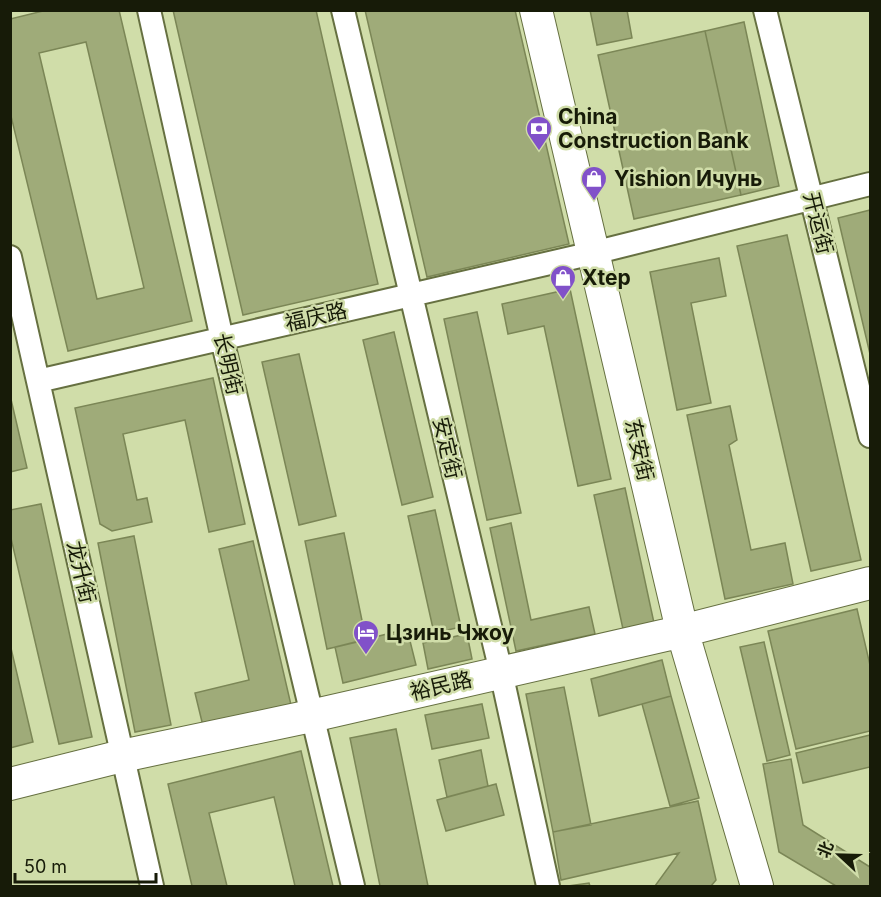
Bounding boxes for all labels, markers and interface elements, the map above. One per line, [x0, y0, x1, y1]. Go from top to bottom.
place label: China Construction Bank [558, 104, 749, 153]
bank icon: China Construction Bank [524, 114, 554, 152]
shop icon: Yishion Ичунь [579, 164, 609, 202]
place label: Yishion Ичунь [614, 166, 762, 191]
street label: 开运街 [799, 189, 838, 256]
shop icon: Xtep [548, 263, 578, 301]
place label: Xtep [582, 265, 631, 290]
street label: 福庆路 [282, 297, 349, 336]
street label: 长明街 [209, 330, 248, 397]
street label: 安定街 [428, 414, 467, 481]
street label: 东安街 [620, 416, 659, 483]
street label: 龙升街 [62, 538, 101, 605]
hotel icon: Цзинь Чжоу [351, 618, 381, 656]
place label: Цзинь Чжоу [386, 620, 515, 645]
street label: 裕民路 [407, 666, 474, 705]
north arrow [809, 825, 869, 885]
text: 北 [813, 838, 837, 861]
scale bar [15, 846, 156, 884]
text: 50 m [24, 856, 67, 877]

